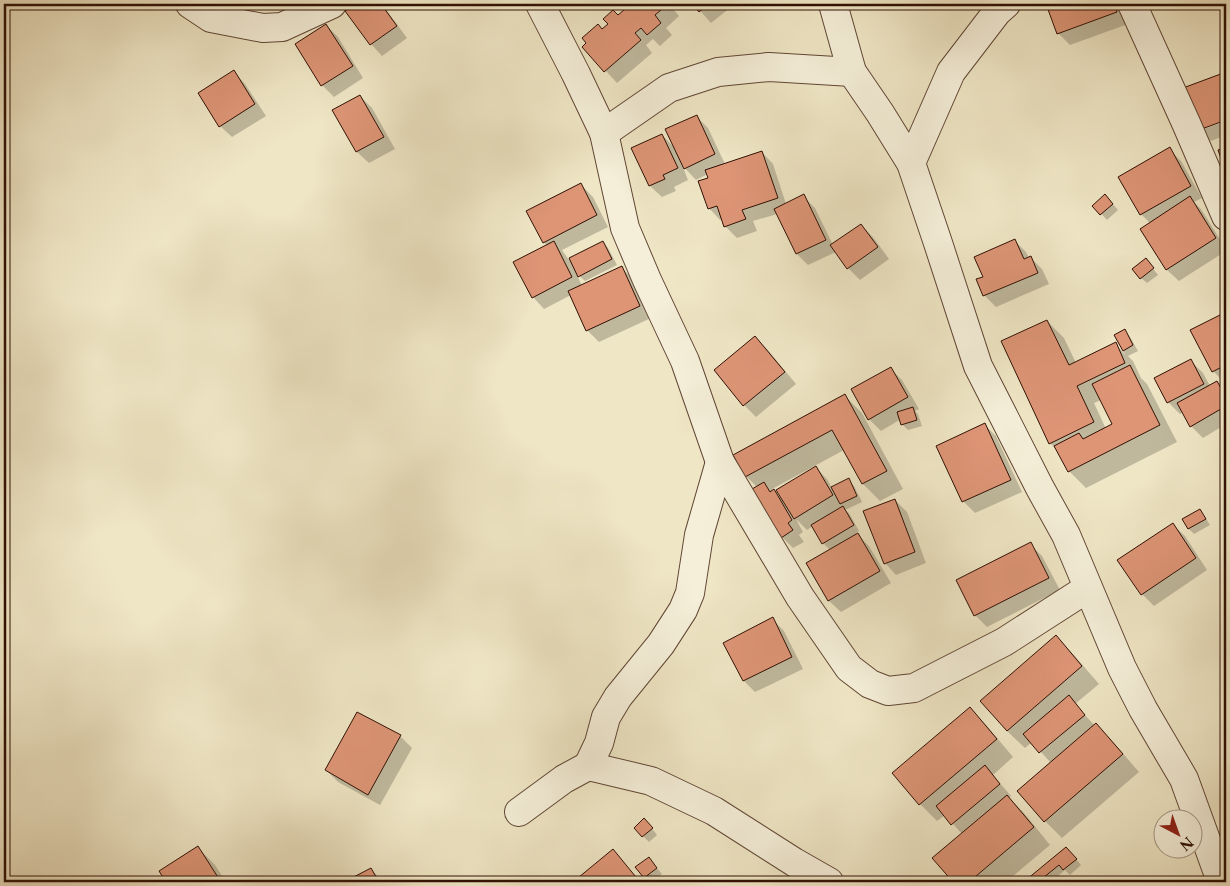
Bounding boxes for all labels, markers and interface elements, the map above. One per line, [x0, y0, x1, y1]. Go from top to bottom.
north arrow [1152, 808, 1202, 858]
text: N [1176, 833, 1197, 855]

